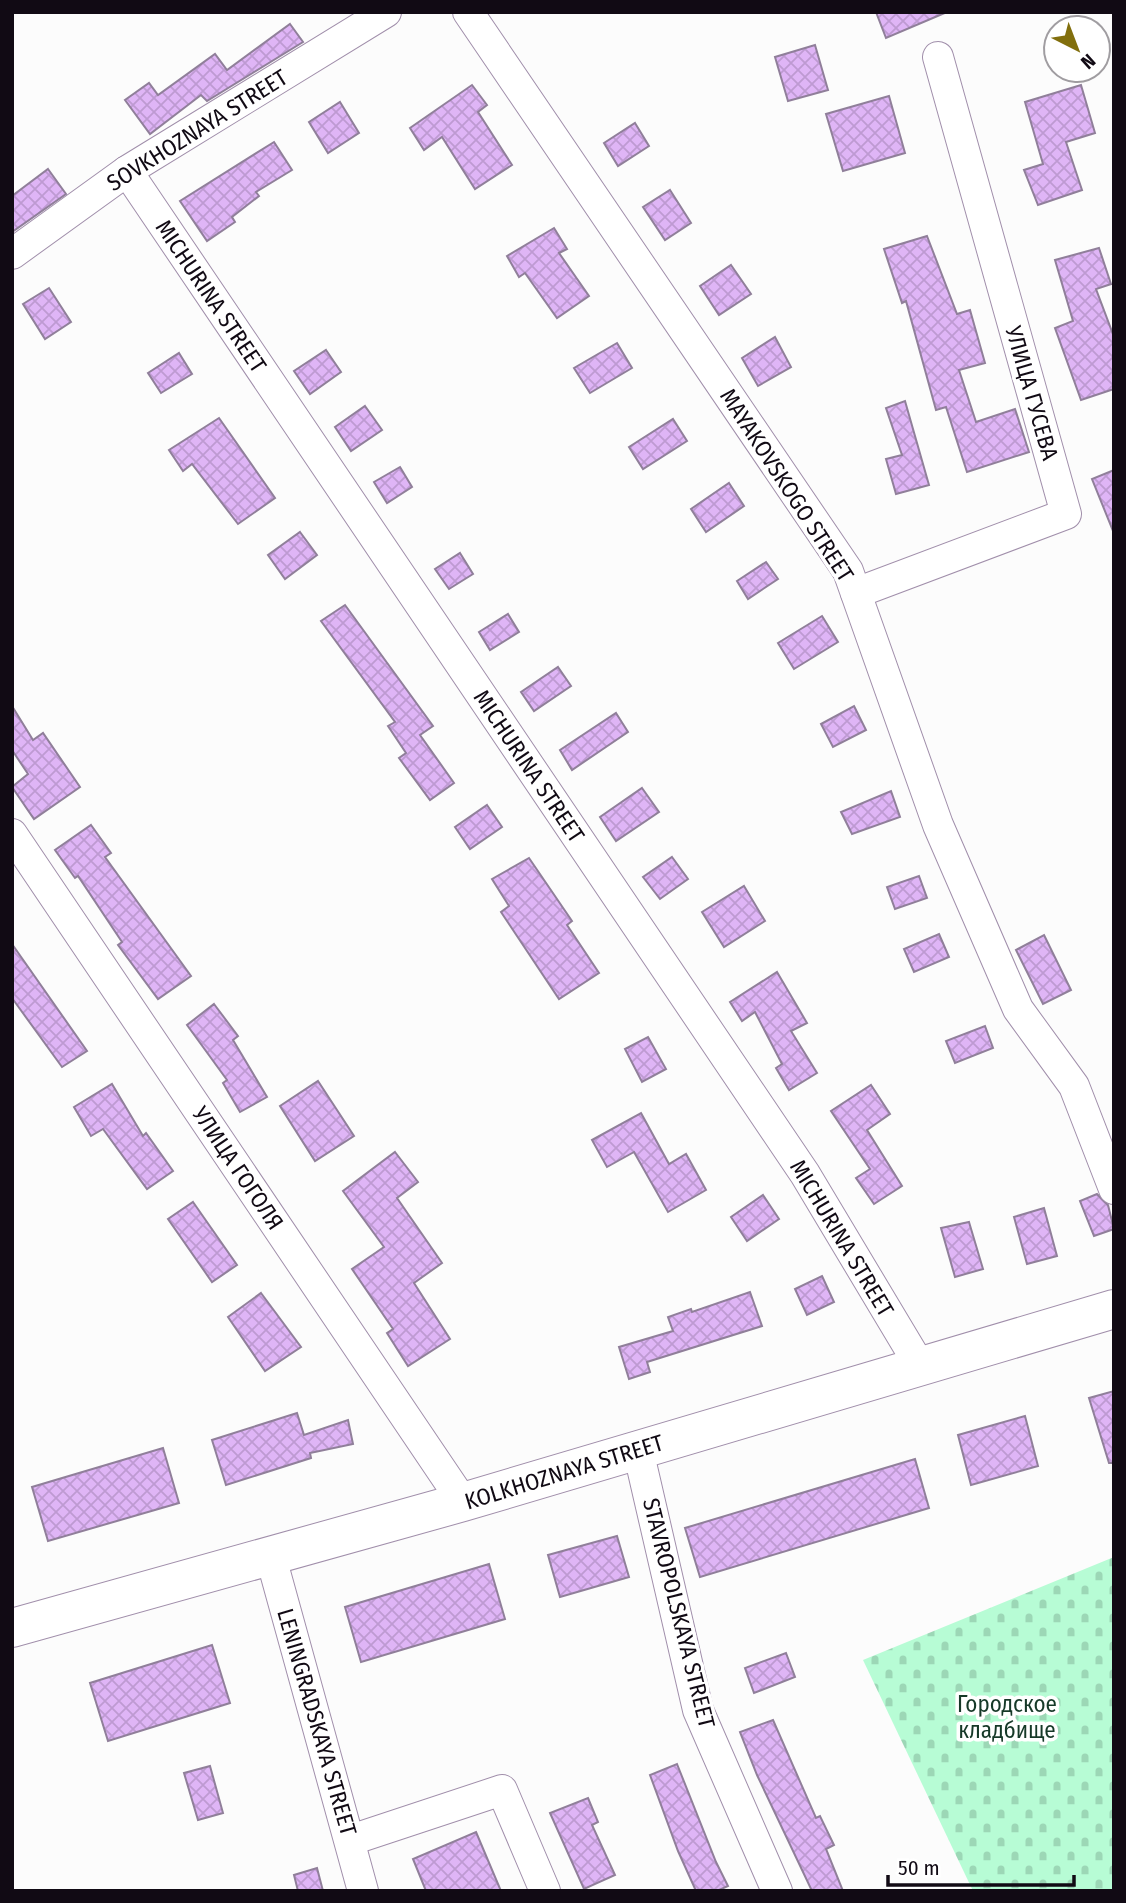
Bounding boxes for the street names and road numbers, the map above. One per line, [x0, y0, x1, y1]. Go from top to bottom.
street label: SOVKHOZNAYA STREET [102, 63, 293, 197]
street label: MICHURINA STREET [150, 214, 273, 378]
street label: УЛИЦА ГУСЕВА [999, 322, 1064, 463]
street label: MAYAKOVSKOGO STREET [714, 383, 860, 587]
street label: MICHURINA STREET [468, 684, 591, 848]
street label: УЛИЦА ГОГОЛЯ [186, 1100, 289, 1235]
street label: MICHURINA STREET [784, 1155, 900, 1322]
street label: KOLKHOZNAYA STREET [461, 1428, 667, 1516]
street label: STAVROPOLSKAYA STREET [637, 1495, 721, 1731]
street label: LENINGRADSKAYA STREET [271, 1605, 363, 1839]

